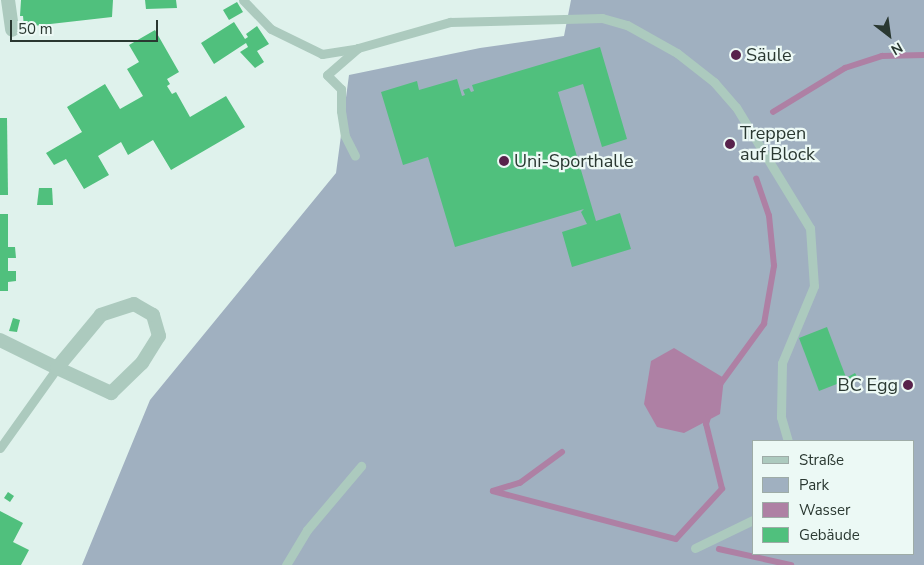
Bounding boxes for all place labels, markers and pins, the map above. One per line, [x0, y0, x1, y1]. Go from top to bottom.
place label: Säule [746, 44, 792, 66]
marker: Säule [730, 49, 742, 61]
place label: Treppen auf Block [740, 123, 815, 166]
marker: Treppen auf Block [724, 138, 736, 150]
place label: Uni-Sporthalle [514, 150, 633, 172]
marker: Uni-Sporthalle [498, 155, 510, 167]
place label: BC Egg [838, 374, 898, 396]
marker: BC Egg [902, 379, 914, 391]

